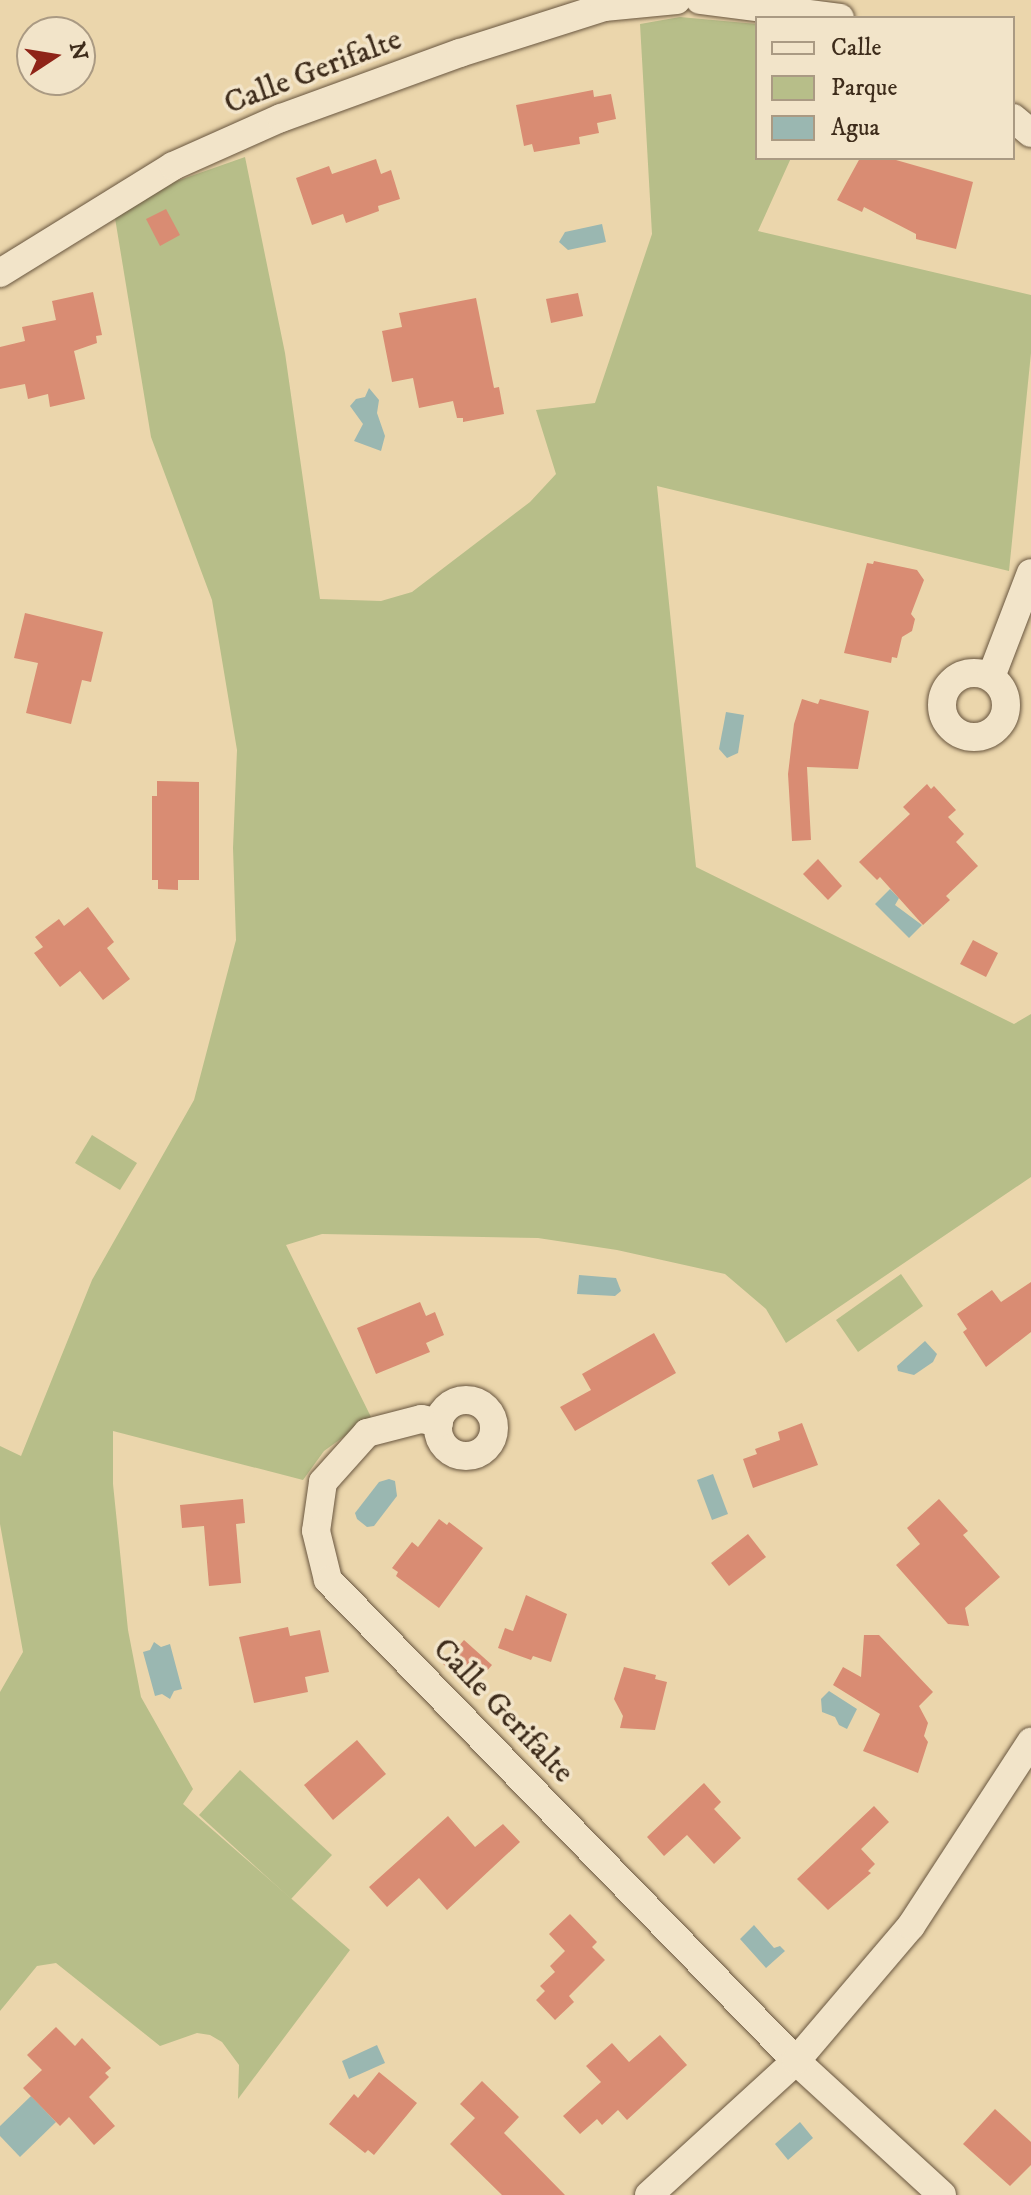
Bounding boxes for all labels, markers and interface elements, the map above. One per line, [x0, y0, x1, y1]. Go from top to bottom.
north arrow [16, 16, 96, 96]
legend [755, 16, 1015, 160]
street label: Calle Gerifalte [219, 21, 407, 123]
text: Calle [831, 33, 881, 63]
text: N [63, 40, 93, 63]
text: Parque [831, 73, 897, 103]
text: Agua [831, 113, 880, 143]
street label: Calle Gerifalte [424, 1631, 582, 1791]

